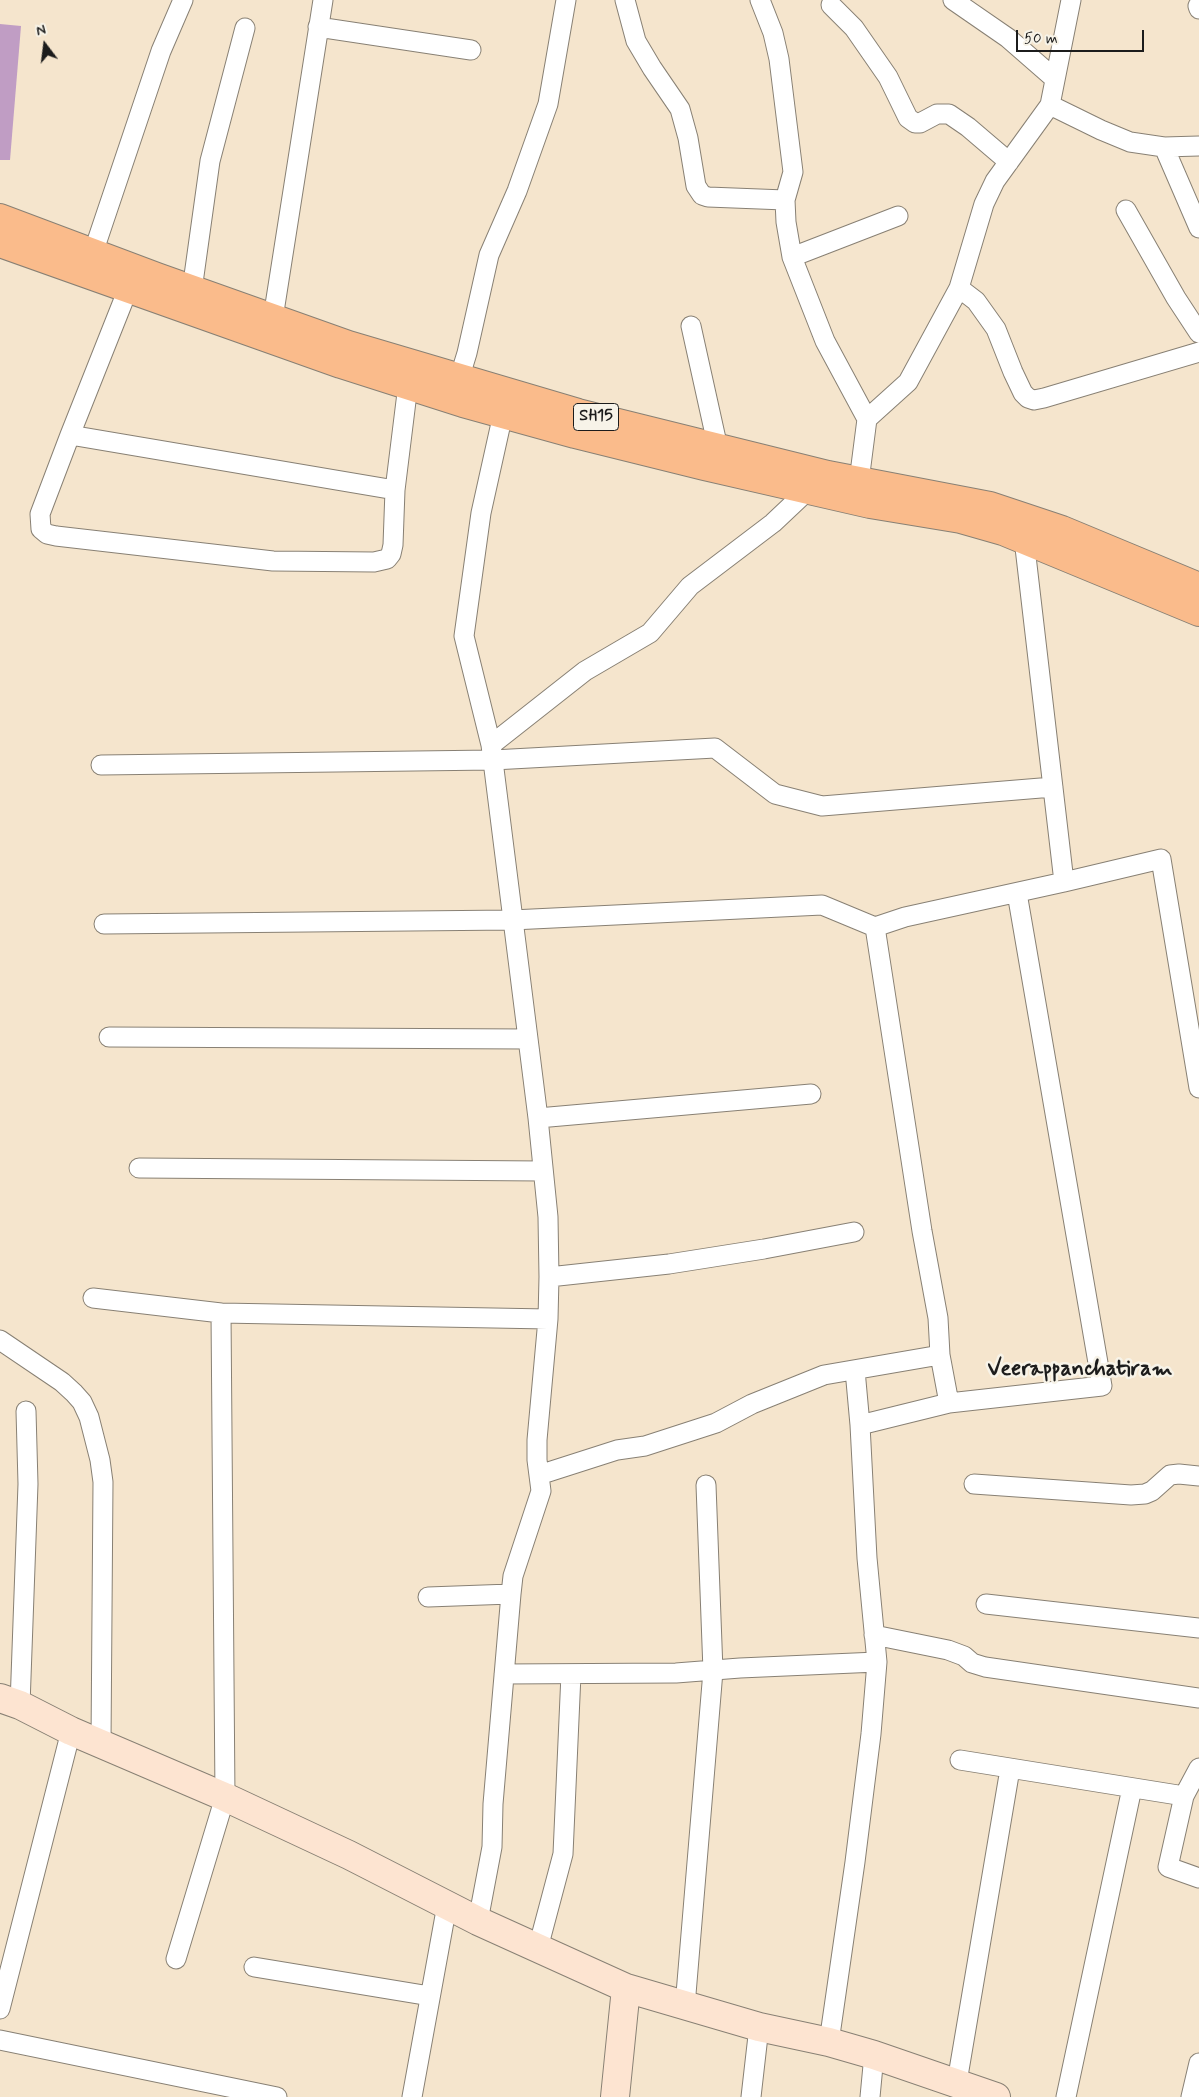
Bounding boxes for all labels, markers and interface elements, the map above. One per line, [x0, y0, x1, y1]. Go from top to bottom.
north arrow [20, 20, 70, 70]
scale bar [1019, 20, 1146, 52]
text: N [34, 21, 48, 40]
text: 50 m [1024, 29, 1058, 49]
road number: SH15 [574, 404, 618, 431]
district label: Veerappanchatiram [988, 1357, 1172, 1383]

